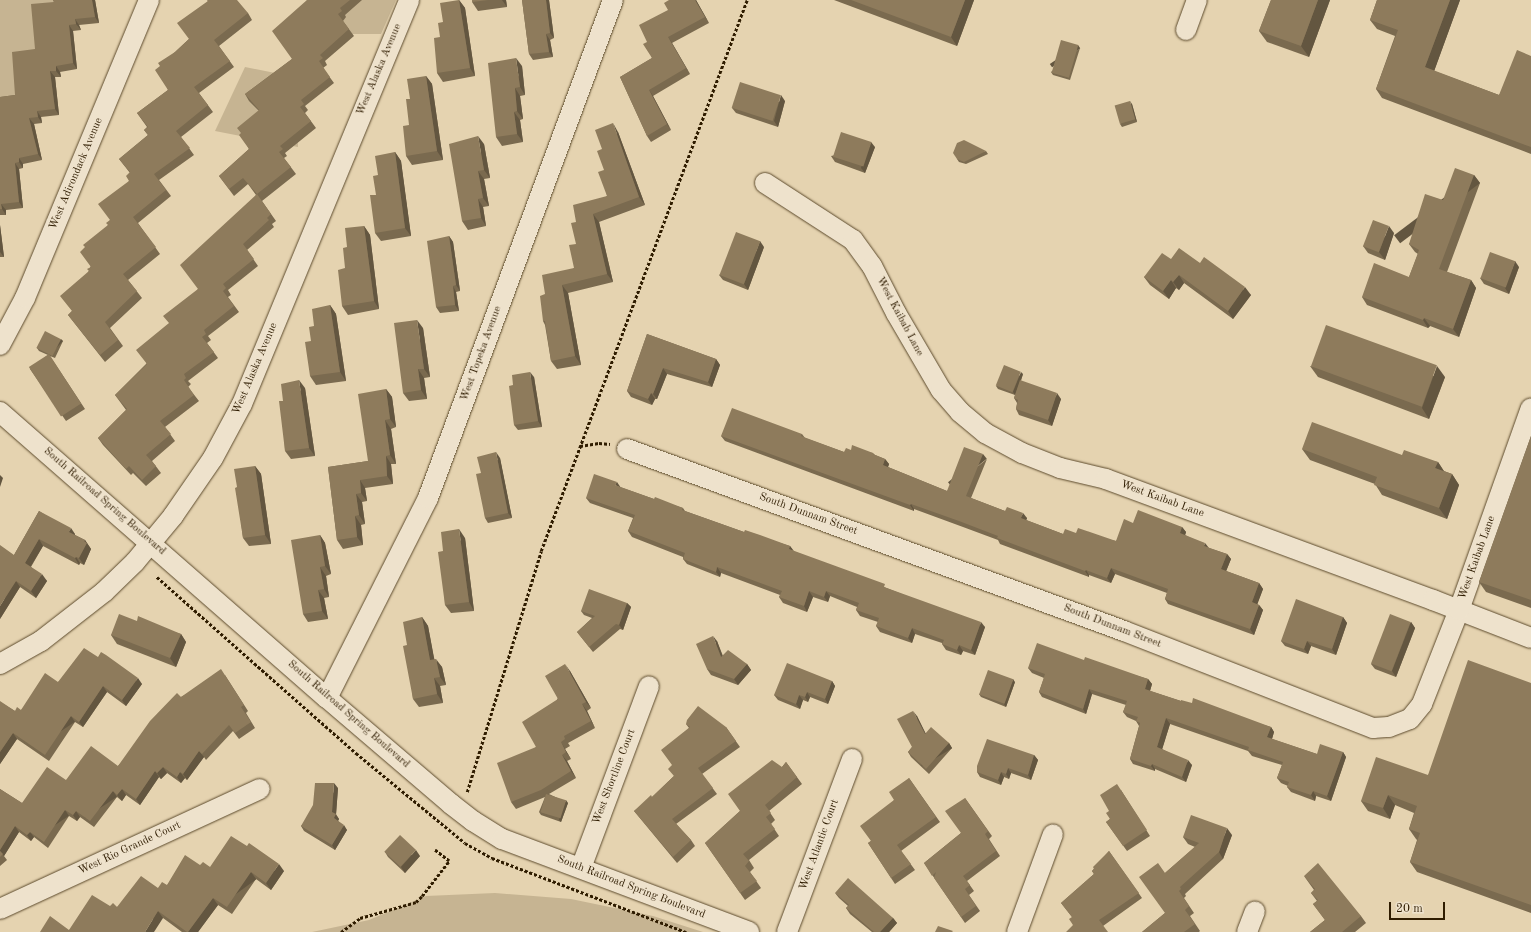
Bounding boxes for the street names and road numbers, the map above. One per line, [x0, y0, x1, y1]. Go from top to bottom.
street label: West Alaska Avenue [355, 22, 405, 118]
street label: West Adirondack Avenue [47, 116, 107, 232]
street label: West Kaibab Lane [873, 275, 925, 359]
street label: West Topeka Avenue [459, 305, 505, 403]
street label: West Alaska Avenue [231, 321, 281, 417]
street label: South Railroad Spring Boulevard [40, 445, 168, 559]
street label: West Kaibab Lane [1119, 479, 1205, 521]
street label: South Dunnam Street [757, 491, 859, 539]
street label: West Kaibab Lane [1457, 515, 1499, 601]
street label: South Dunnam Street [1061, 602, 1163, 652]
street label: South Railroad Spring Boulevard [284, 658, 412, 772]
street label: West Shortline Court [591, 727, 639, 827]
street label: West Atlantic Court [797, 798, 843, 892]
street label: West Rio Grande Court [77, 819, 183, 879]
street label: South Railroad Spring Boulevard [555, 854, 707, 922]

